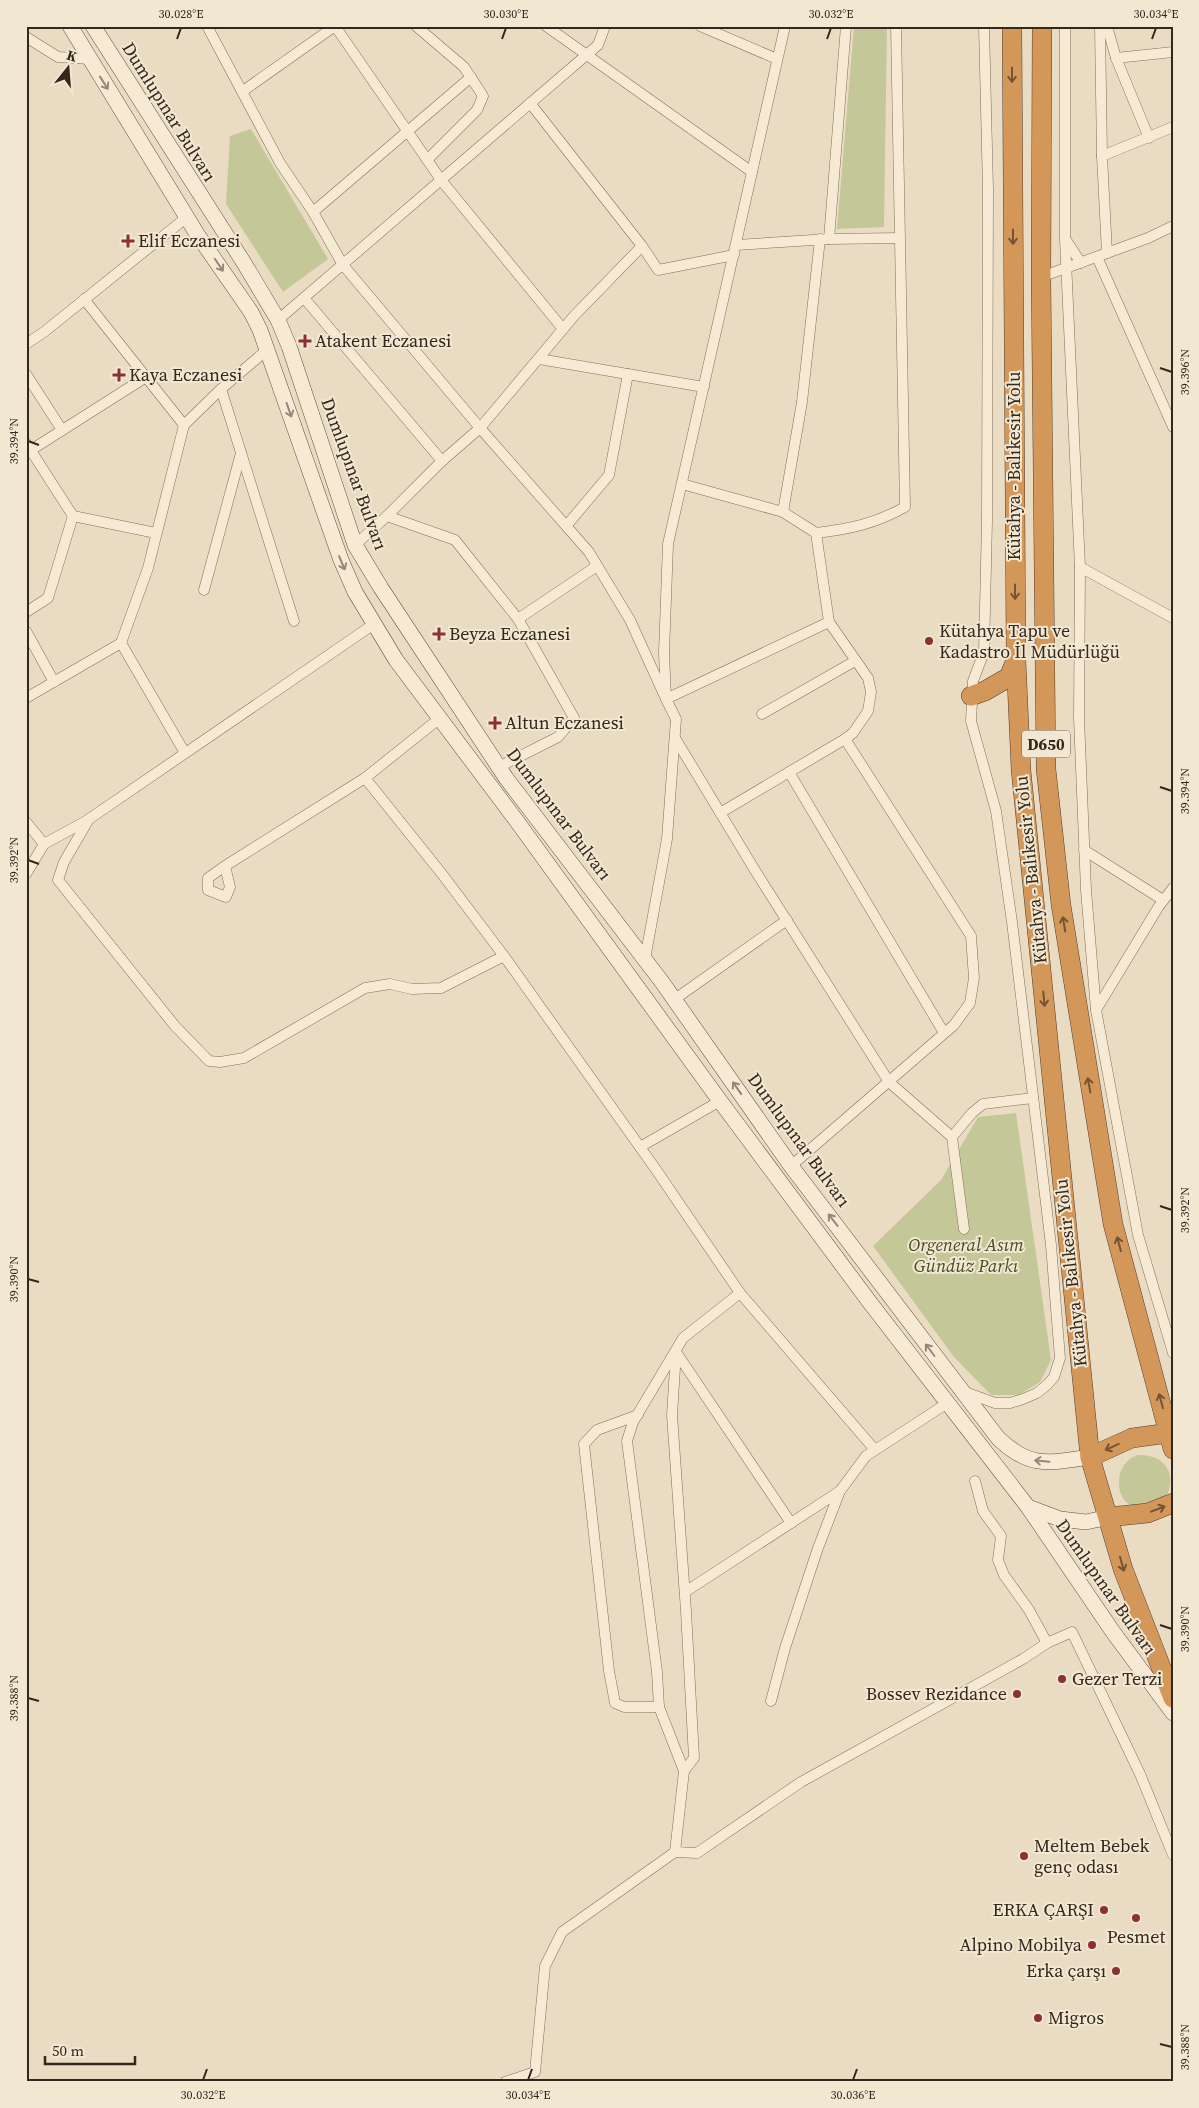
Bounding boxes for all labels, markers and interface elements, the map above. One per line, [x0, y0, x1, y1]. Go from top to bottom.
text: 30.028°E [159, 6, 203, 22]
text: 30.030°E [484, 6, 528, 22]
text: 30.032°E [809, 6, 853, 22]
text: 30.034°E [1134, 6, 1178, 22]
street label: Dumlupınar Bulvarı [116, 37, 222, 186]
north arrow [42, 42, 92, 92]
text: K [64, 45, 80, 67]
one-way arrow [1007, 66, 1017, 83]
one-way arrow [100, 75, 110, 89]
place label: Elif Eczanesi [138, 228, 240, 253]
one-way arrow [1008, 229, 1018, 245]
marker: Elif Eczanesi [122, 235, 134, 247]
one-way arrow [214, 258, 224, 272]
place label: Atakent Eczanesi [315, 328, 451, 353]
marker: Atakent Eczanesi [299, 335, 311, 347]
text: 39.396°N [1177, 349, 1193, 395]
place label: Kaya Eczanesi [129, 362, 242, 387]
marker: Kaya Eczanesi [113, 369, 125, 381]
street label: Kütahya - Balıkesir Yolu [1001, 372, 1026, 560]
street label: Dumlupınar Bulvarı [315, 394, 394, 553]
one-way arrow [284, 402, 294, 418]
text: 39.394°N [6, 418, 22, 464]
one-way arrow [338, 555, 348, 570]
one-way arrow [1010, 584, 1020, 600]
place label: Kütahya Tapu ve Kadastro İl Müdürlüğü [939, 618, 1120, 664]
place label: Beyza Eczanesi [449, 621, 570, 646]
marker: Beyza Eczanesi [433, 628, 445, 640]
marker: Kütahya Tapu ve Kadastro İl Müdürlüğü [923, 635, 935, 647]
place label: Altun Eczanesi [505, 710, 624, 735]
marker: Altun Eczanesi [489, 717, 501, 729]
road number: D650 [1022, 731, 1070, 758]
street label: Dumlupınar Bulvarı [501, 742, 618, 885]
text: 39.394°N [1177, 768, 1193, 814]
street label: Kütahya - Balıkesir Yolu [1008, 775, 1053, 965]
text: 39.392°N [6, 837, 22, 883]
one-way arrow [1058, 917, 1068, 933]
one-way arrow [1039, 990, 1048, 1006]
street label: Dumlupınar Bulvarı [742, 1068, 857, 1212]
one-way arrow [1084, 1077, 1094, 1093]
one-way arrow [732, 1082, 742, 1096]
street label: Kütahya - Balıkesir Yolu [1048, 1178, 1093, 1368]
text: 39.392°N [1177, 1187, 1193, 1233]
one-way arrow [828, 1213, 838, 1227]
park label: Orgeneral Asım Gündüz Parkı [908, 1232, 1024, 1278]
one-way arrow [1113, 1237, 1123, 1253]
text: 39.390°N [6, 1256, 22, 1302]
one-way arrow [925, 1344, 936, 1357]
one-way arrow [1155, 1394, 1165, 1410]
one-way arrow [1105, 1443, 1120, 1452]
one-way arrow [1034, 1456, 1050, 1465]
one-way arrow [1150, 1503, 1165, 1513]
street label: Dumlupınar Bulvarı [1050, 1514, 1163, 1659]
one-way arrow [1117, 1555, 1127, 1571]
text: 39.390°N [1177, 1606, 1193, 1652]
place label: Gezer Terzi [1072, 1666, 1162, 1691]
marker: Gezer Terzi [1056, 1673, 1068, 1685]
text: 39.388°N [6, 1675, 22, 1721]
place label: Bossev Rezidance [866, 1681, 1007, 1706]
marker: Bossev Rezidance [1011, 1688, 1023, 1700]
place label: Meltem Bebek genç odası [1034, 1833, 1149, 1879]
marker: Meltem Bebek genç odası [1018, 1850, 1030, 1862]
place label: ERKA ÇARŞI [993, 1897, 1094, 1922]
marker: ERKA ÇARŞI [1098, 1904, 1110, 1916]
marker: Pesmet [1130, 1912, 1142, 1924]
place label: Pesmet [1107, 1924, 1165, 1949]
place label: Alpino Mobilya [960, 1932, 1083, 1957]
marker: Alpino Mobilya [1086, 1939, 1098, 1951]
place label: Erka çarşı [1026, 1958, 1106, 1983]
marker: Erka çarşı [1110, 1965, 1122, 1977]
place label: Migros [1048, 2005, 1104, 2030]
marker: Migros [1032, 2012, 1044, 2024]
text: 39.388°N [1177, 2024, 1193, 2070]
scale bar [45, 2033, 135, 2065]
text: 50 m [52, 2040, 84, 2061]
text: 30.032°E [181, 2087, 225, 2103]
text: 30.034°E [506, 2087, 550, 2103]
text: 30.036°E [831, 2087, 875, 2103]

